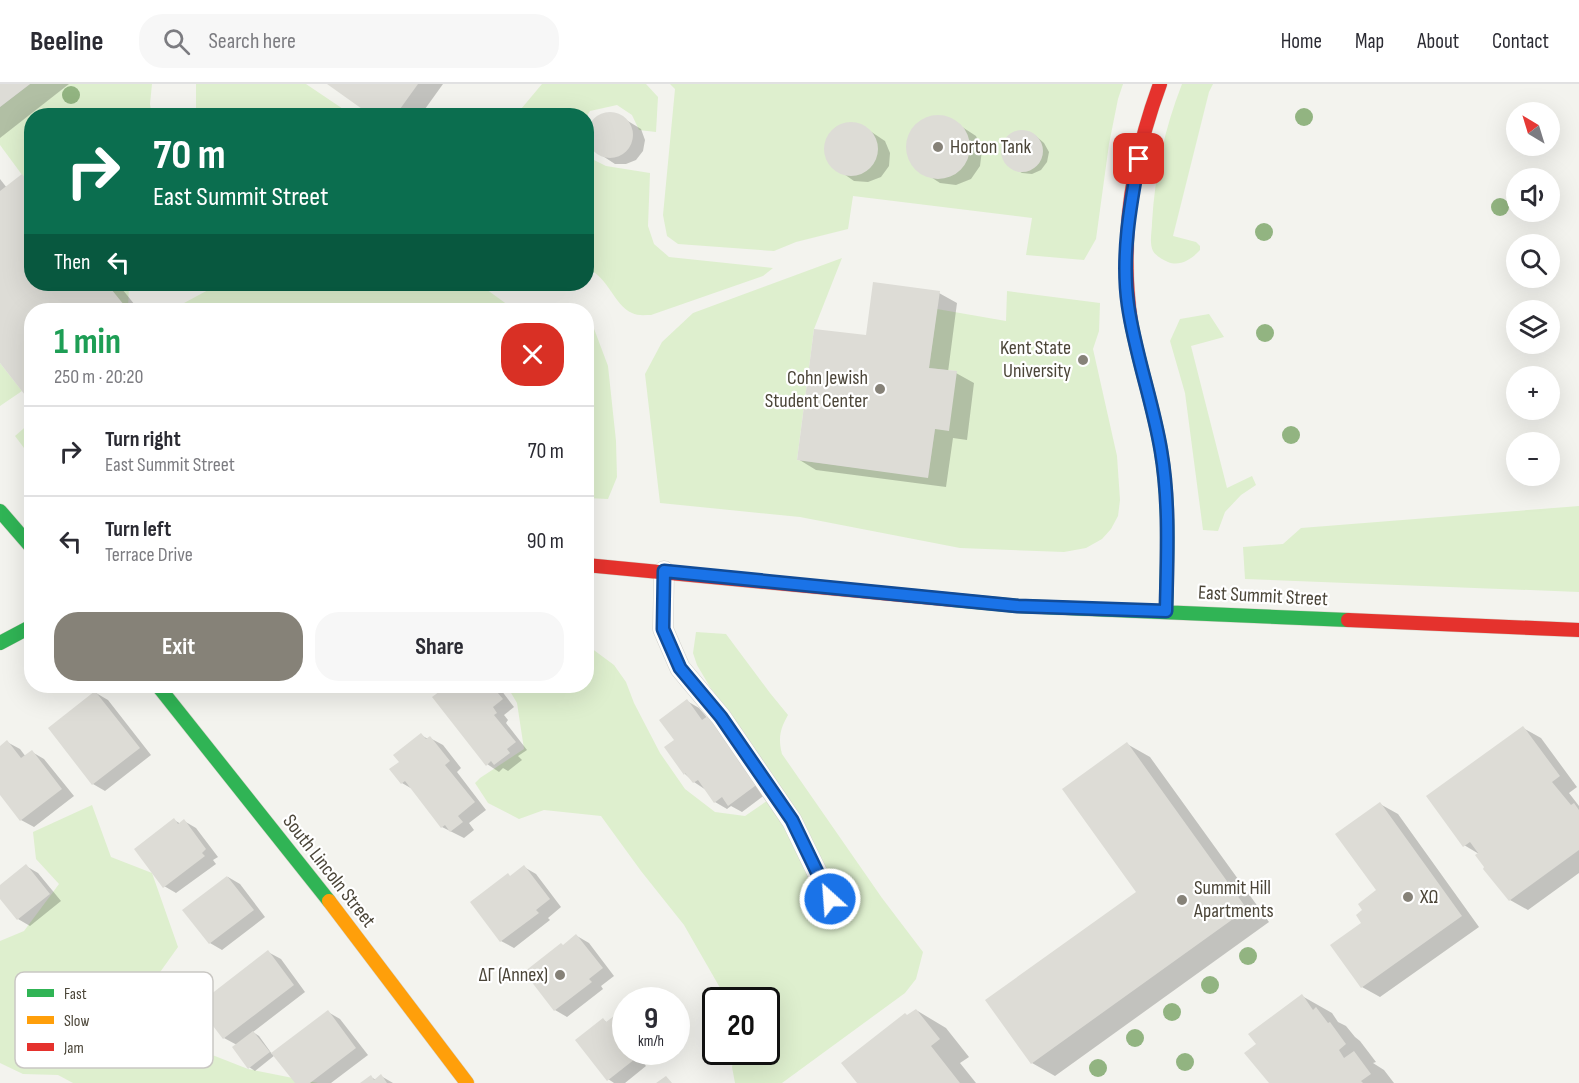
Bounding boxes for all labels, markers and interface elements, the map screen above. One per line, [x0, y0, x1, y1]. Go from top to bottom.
search box [139, 14, 559, 68]
text: Beeline [30, 25, 103, 58]
icon: search [160, 25, 193, 58]
text: Search here [208, 28, 296, 55]
text: Home [1281, 29, 1322, 54]
text: Map [1355, 29, 1384, 54]
text: About [1417, 29, 1459, 54]
text: Contact [1492, 29, 1549, 54]
north arrow [1506, 102, 1560, 156]
map controls [1506, 102, 1560, 486]
text: 70 m [153, 130, 226, 181]
icon: right [54, 132, 132, 210]
pin [1113, 133, 1164, 184]
place label: Horton Tank [950, 135, 1031, 159]
marker: Horton Tank [931, 140, 945, 154]
icon: arrive [1122, 142, 1155, 175]
button: sound [1506, 168, 1560, 222]
text: East Summit Street [153, 181, 328, 213]
button: search [1506, 234, 1560, 288]
icon: left [102, 246, 135, 279]
text: Then [54, 249, 90, 276]
button: layers [1506, 300, 1560, 354]
text: 1 min [54, 321, 121, 364]
button: close [501, 323, 564, 386]
place label: Kent State University [1000, 336, 1071, 383]
marker: Kent State University [1076, 353, 1090, 367]
text: 250 m · 20:20 [54, 365, 143, 389]
place label: Cohn Jewish Student Center [765, 366, 868, 413]
button: + [1506, 366, 1560, 420]
marker: Cohn Jewish Student Center [873, 382, 887, 396]
text: Turn right [105, 426, 181, 453]
button: − [1506, 432, 1560, 486]
icon: right [54, 435, 87, 468]
text: 70 m [528, 438, 564, 465]
text: East Summit Street [105, 453, 235, 477]
text: Turn left [105, 516, 171, 543]
icon: left [54, 525, 87, 558]
text: 90 m [527, 528, 564, 555]
text: Terrace Drive [105, 543, 193, 567]
street label: East Summit Street [1198, 581, 1328, 611]
button: Exit [54, 612, 303, 681]
button: Share [315, 612, 564, 681]
street label: South Lincoln Street [277, 810, 381, 932]
position arrow [798, 867, 862, 931]
place label: Summit Hill Apartments [1193, 876, 1274, 923]
place label: ΧΩ [1419, 885, 1438, 909]
marker: ΧΩ [1401, 890, 1415, 904]
marker: Summit Hill Apartments [1175, 893, 1189, 907]
place label: ΔΓ (Annex) [479, 963, 548, 987]
marker: ΔΓ (Annex) [553, 968, 567, 982]
legend [15, 972, 213, 1068]
text: Fast [64, 985, 87, 1004]
speed limit sign: 20 [702, 987, 780, 1065]
text: 9 [644, 1001, 658, 1037]
text: Slow [64, 1012, 89, 1031]
text: km/h [638, 1032, 664, 1051]
text: Jam [63, 1039, 84, 1058]

